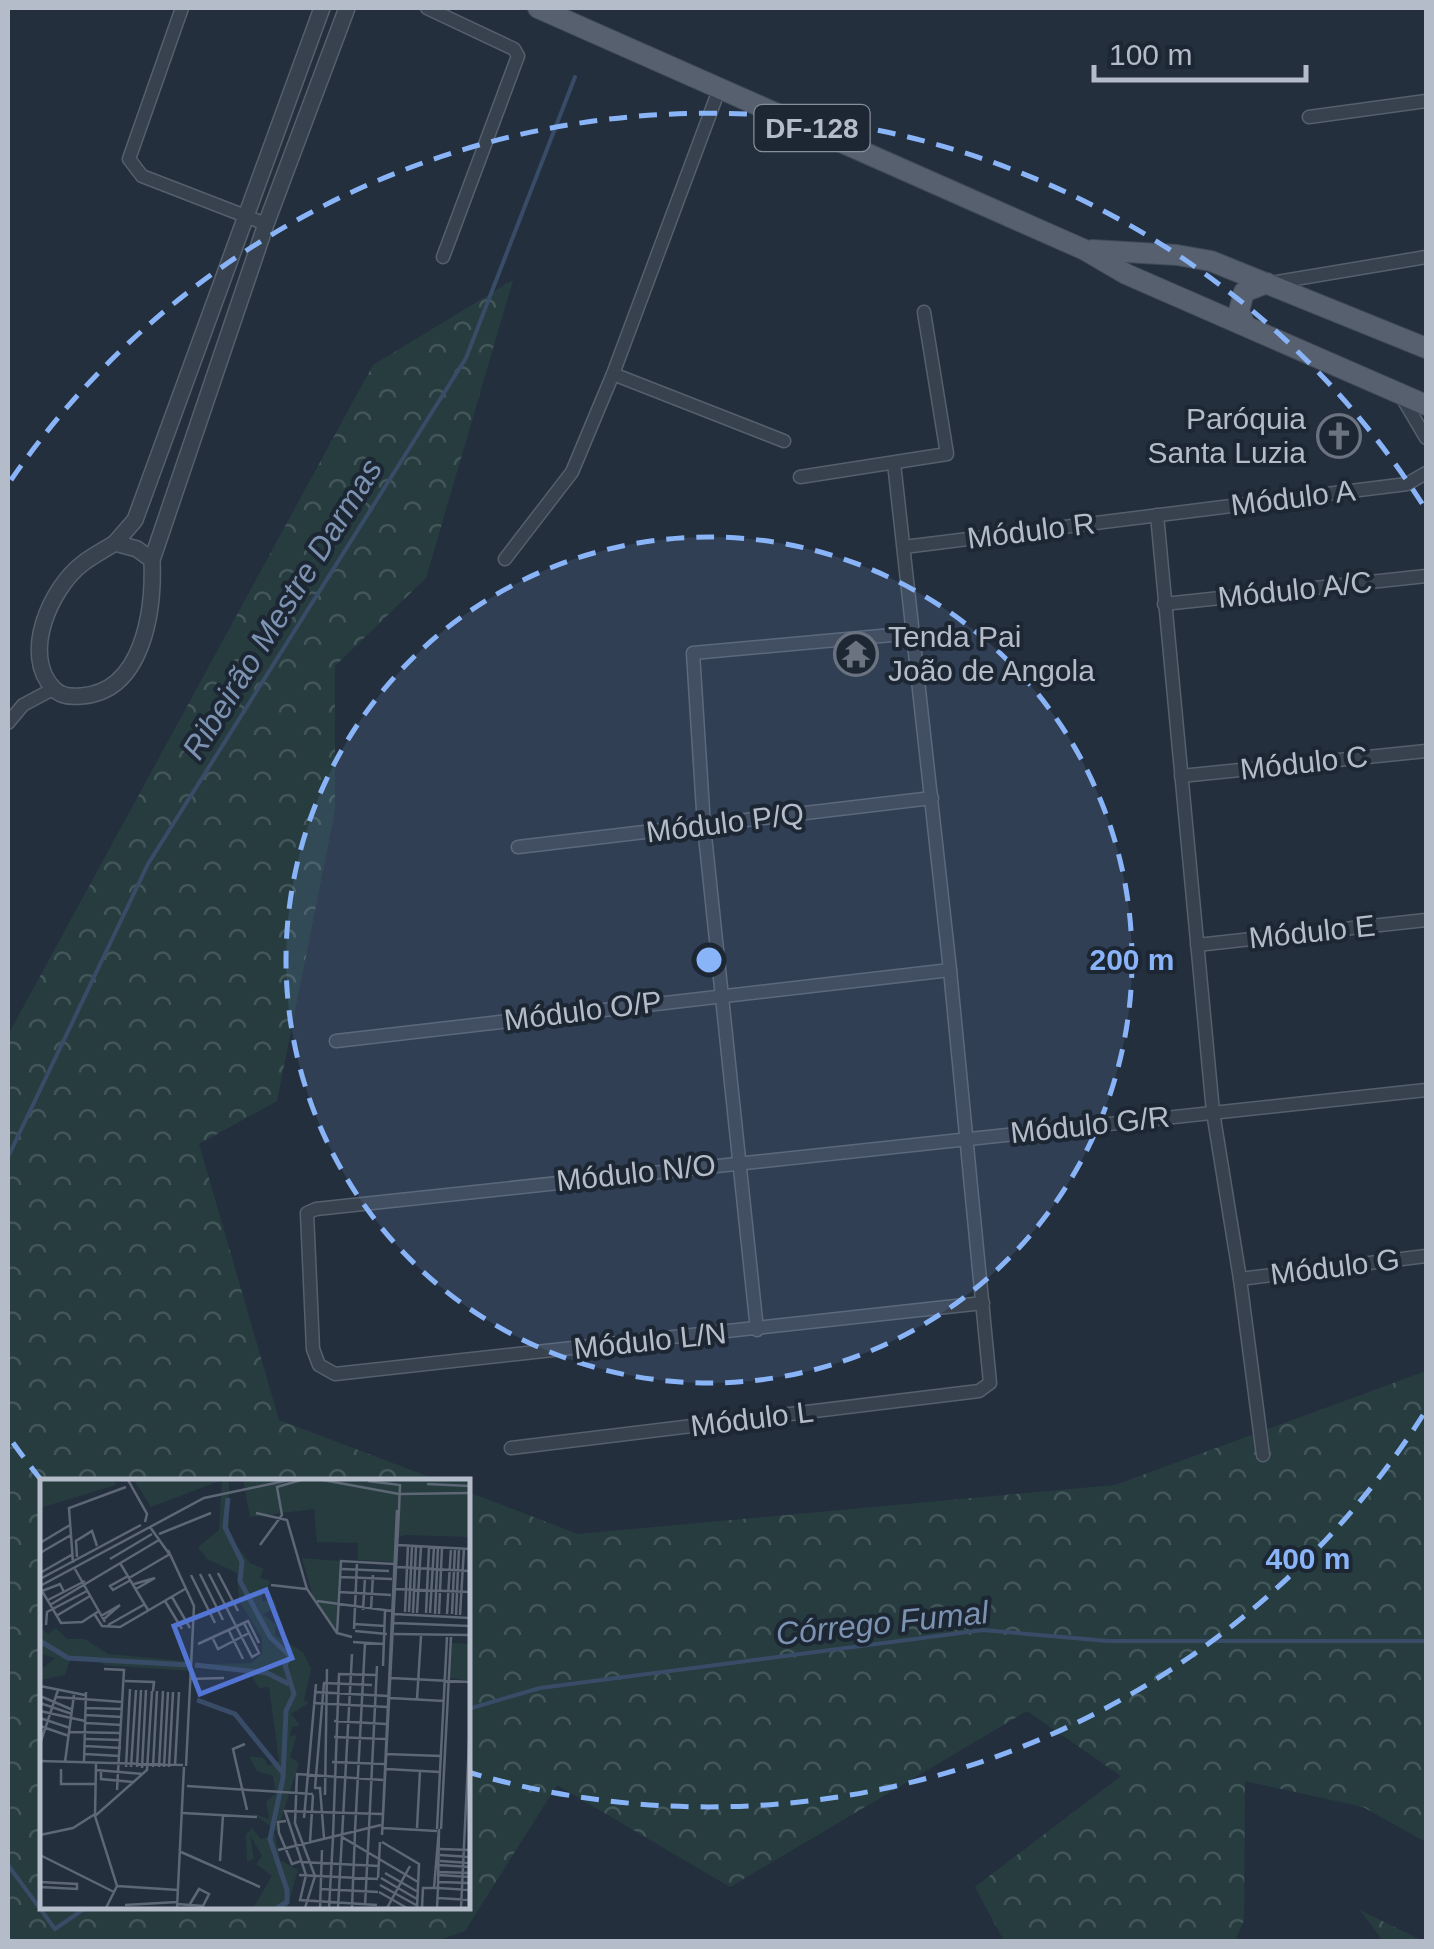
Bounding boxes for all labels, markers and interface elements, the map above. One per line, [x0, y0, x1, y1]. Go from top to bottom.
scale bar [1094, 20, 1306, 82]
text: 100 m [1109, 38, 1192, 71]
road number: DF-128 [754, 105, 870, 151]
place label: Paróquia Santa Luzia [1148, 402, 1306, 469]
church icon: Paróquia Santa Luzia [1316, 413, 1362, 459]
water label: Ribeirão Mestre Darmas [175, 452, 389, 766]
street label: Módulo A [1229, 474, 1357, 522]
street label: Módulo R [965, 506, 1097, 555]
street label: Módulo A/C [1216, 565, 1374, 614]
place label: Tenda Pai João de Angola [888, 620, 1095, 687]
temple icon: Tenda Pai João de Angola [833, 631, 879, 677]
street label: Módulo C [1238, 739, 1370, 786]
street label: Módulo P/Q [644, 796, 806, 849]
street label: Módulo E [1247, 908, 1377, 955]
centre of rings [691, 942, 727, 978]
text: 200 m [1089, 943, 1175, 976]
street label: Módulo O/P [502, 984, 664, 1037]
street label: Módulo G/R [1009, 1100, 1171, 1149]
street label: Módulo N/O [555, 1148, 717, 1197]
street label: Módulo G [1268, 1242, 1402, 1291]
street label: Módulo L/N [572, 1316, 728, 1365]
street label: Módulo L [689, 1395, 815, 1442]
inset map [40, 1479, 470, 1909]
text: 400 m [1265, 1542, 1351, 1575]
water label: Córrego Fumal [774, 1594, 991, 1652]

